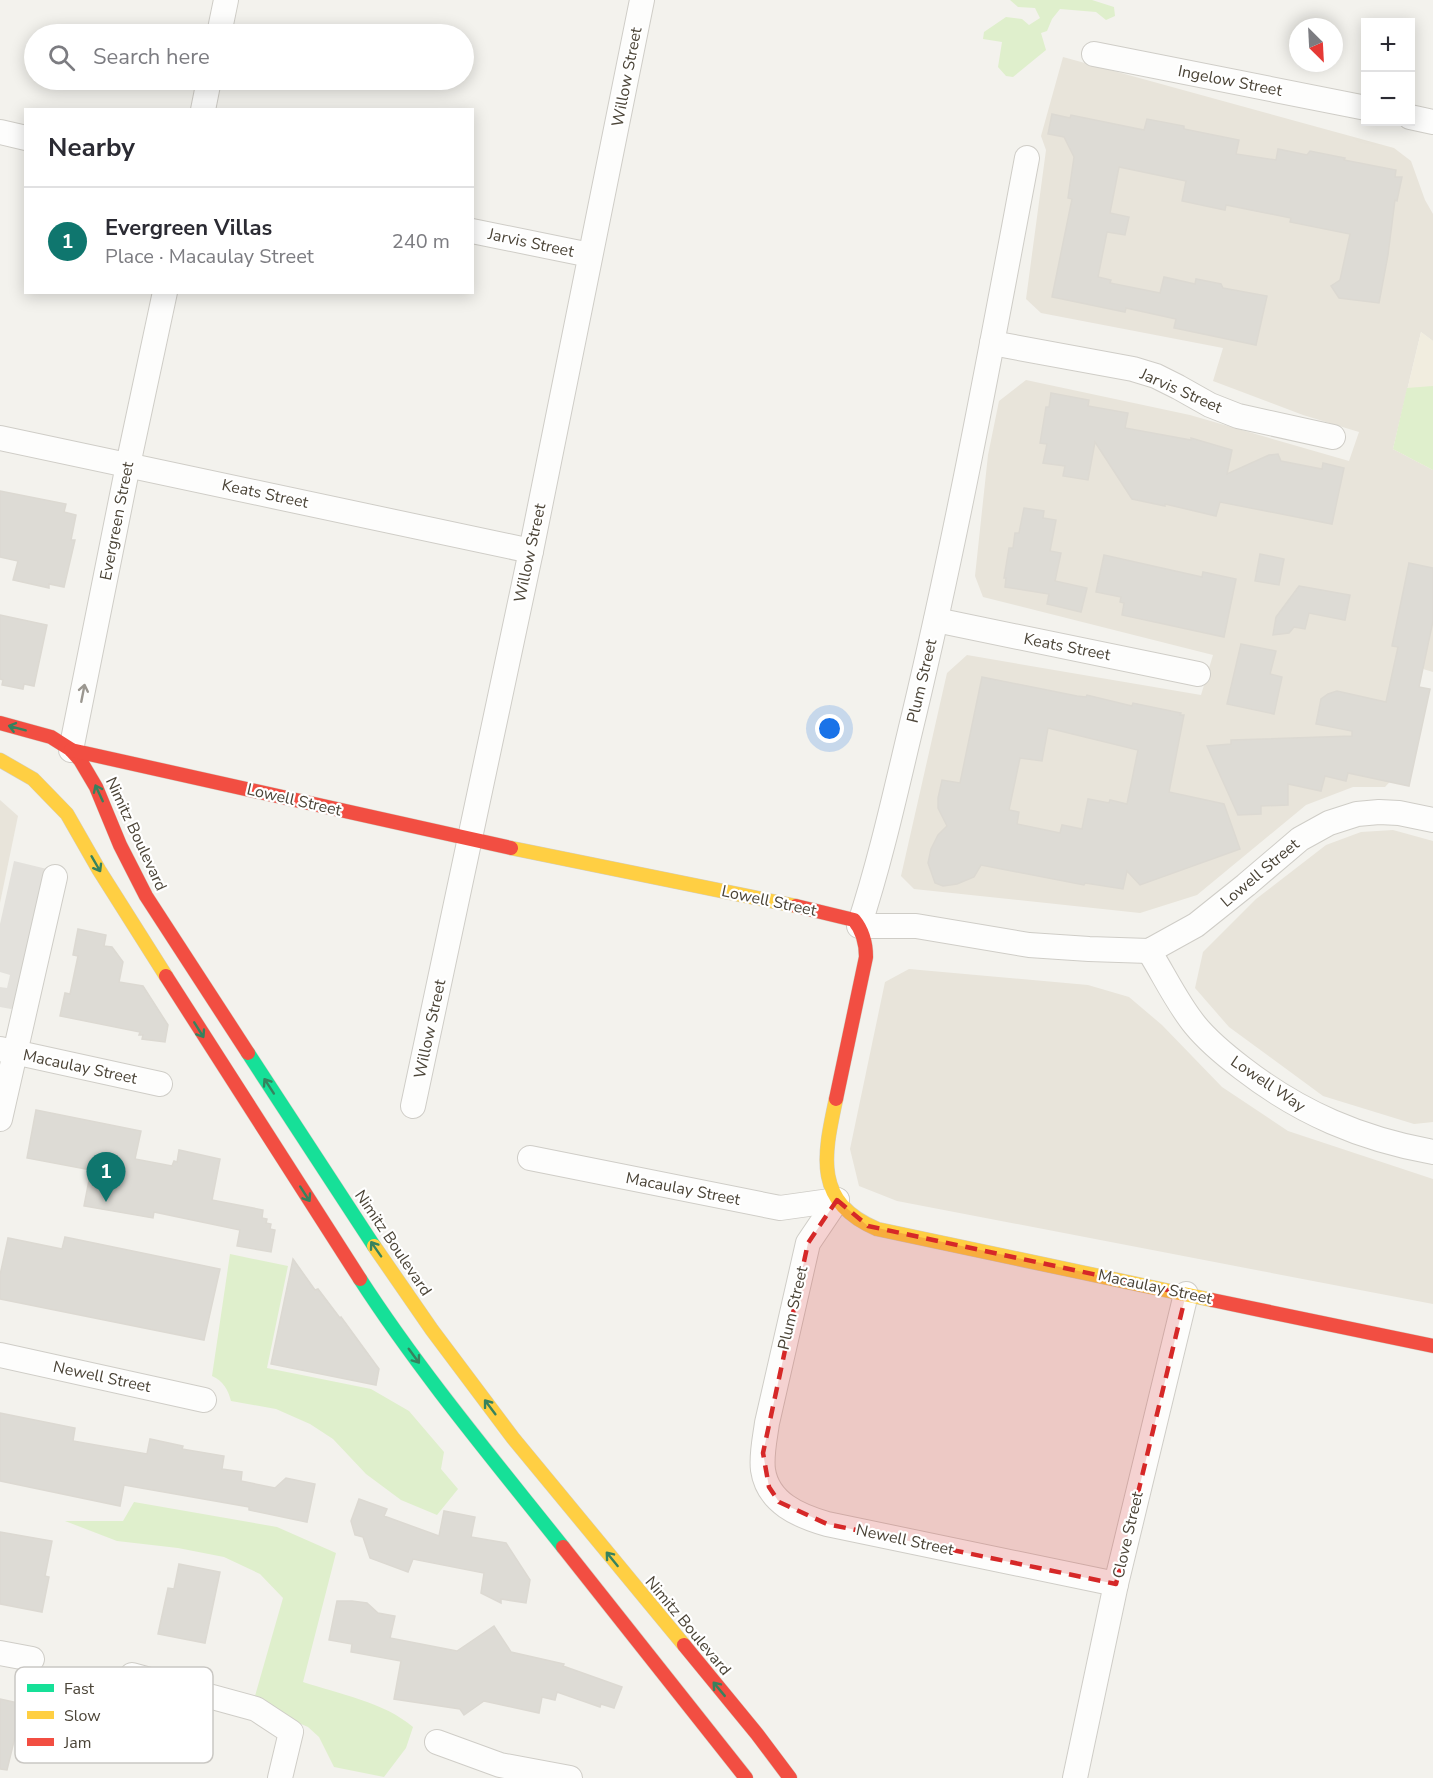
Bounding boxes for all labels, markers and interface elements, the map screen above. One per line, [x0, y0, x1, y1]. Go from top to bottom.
north arrow [1289, 18, 1343, 72]
map controls [1361, 18, 1415, 126]
button: + [1361, 18, 1415, 72]
search box [24, 24, 474, 90]
street label: Willow Street [607, 25, 647, 129]
icon: search [45, 41, 78, 74]
text: Search here [93, 42, 210, 72]
street label: Ingelow Street [1176, 60, 1284, 102]
button: − [1361, 72, 1415, 126]
text: Nearby [48, 130, 135, 165]
text: Evergreen Villas [105, 213, 272, 243]
street label: Jarvis Street [485, 223, 576, 263]
text: 1 [62, 228, 74, 255]
text: 240 m [392, 228, 450, 255]
text: Place · Macaulay Street [105, 243, 314, 270]
street label: Jarvis Street [1136, 363, 1226, 419]
street label: Evergreen Street [95, 459, 139, 582]
street label: Keats Street [220, 474, 311, 514]
street label: Willow Street [509, 501, 551, 605]
street label: Keats Street [1022, 628, 1113, 666]
street label: Plum Street [902, 637, 942, 725]
one-way arrow [78, 684, 89, 703]
your location [815, 714, 844, 743]
one-way arrow [8, 721, 27, 733]
street label: Nimitz Boulevard [100, 773, 172, 895]
street label: Lowell Street [245, 778, 344, 822]
one-way arrow [92, 784, 104, 802]
street label: Lowell Street [1216, 833, 1304, 912]
one-way arrow [91, 855, 102, 873]
street label: Lowell Street [720, 880, 819, 922]
street label: Willow Street [409, 977, 451, 1081]
one-way arrow [194, 1021, 206, 1038]
street label: Macaulay Street [21, 1044, 139, 1090]
street label: Lowell Way [1226, 1051, 1310, 1118]
one-way arrow [263, 1078, 275, 1095]
pin: 1 [86, 1152, 126, 1202]
street label: Macaulay Street [624, 1167, 742, 1211]
one-way arrow [299, 1185, 311, 1202]
street label: Nimitz Boulevard [349, 1186, 437, 1300]
one-way arrow [370, 1241, 382, 1257]
street label: Plum Street [773, 1264, 813, 1352]
street label: Macaulay Street [1096, 1264, 1214, 1310]
one-way arrow [408, 1347, 420, 1363]
street label: Newell Street [51, 1356, 153, 1398]
one-way arrow [484, 1400, 496, 1416]
street label: Clove Street [1107, 1489, 1149, 1581]
street label: Newell Street [854, 1519, 956, 1561]
one-way arrow [605, 1552, 618, 1568]
street label: Nimitz Boulevard [640, 1572, 736, 1680]
legend [15, 1667, 213, 1763]
text: Fast [64, 1678, 95, 1700]
one-way arrow [713, 1682, 726, 1698]
text: Slow [64, 1705, 101, 1727]
text: Jam [63, 1732, 91, 1754]

